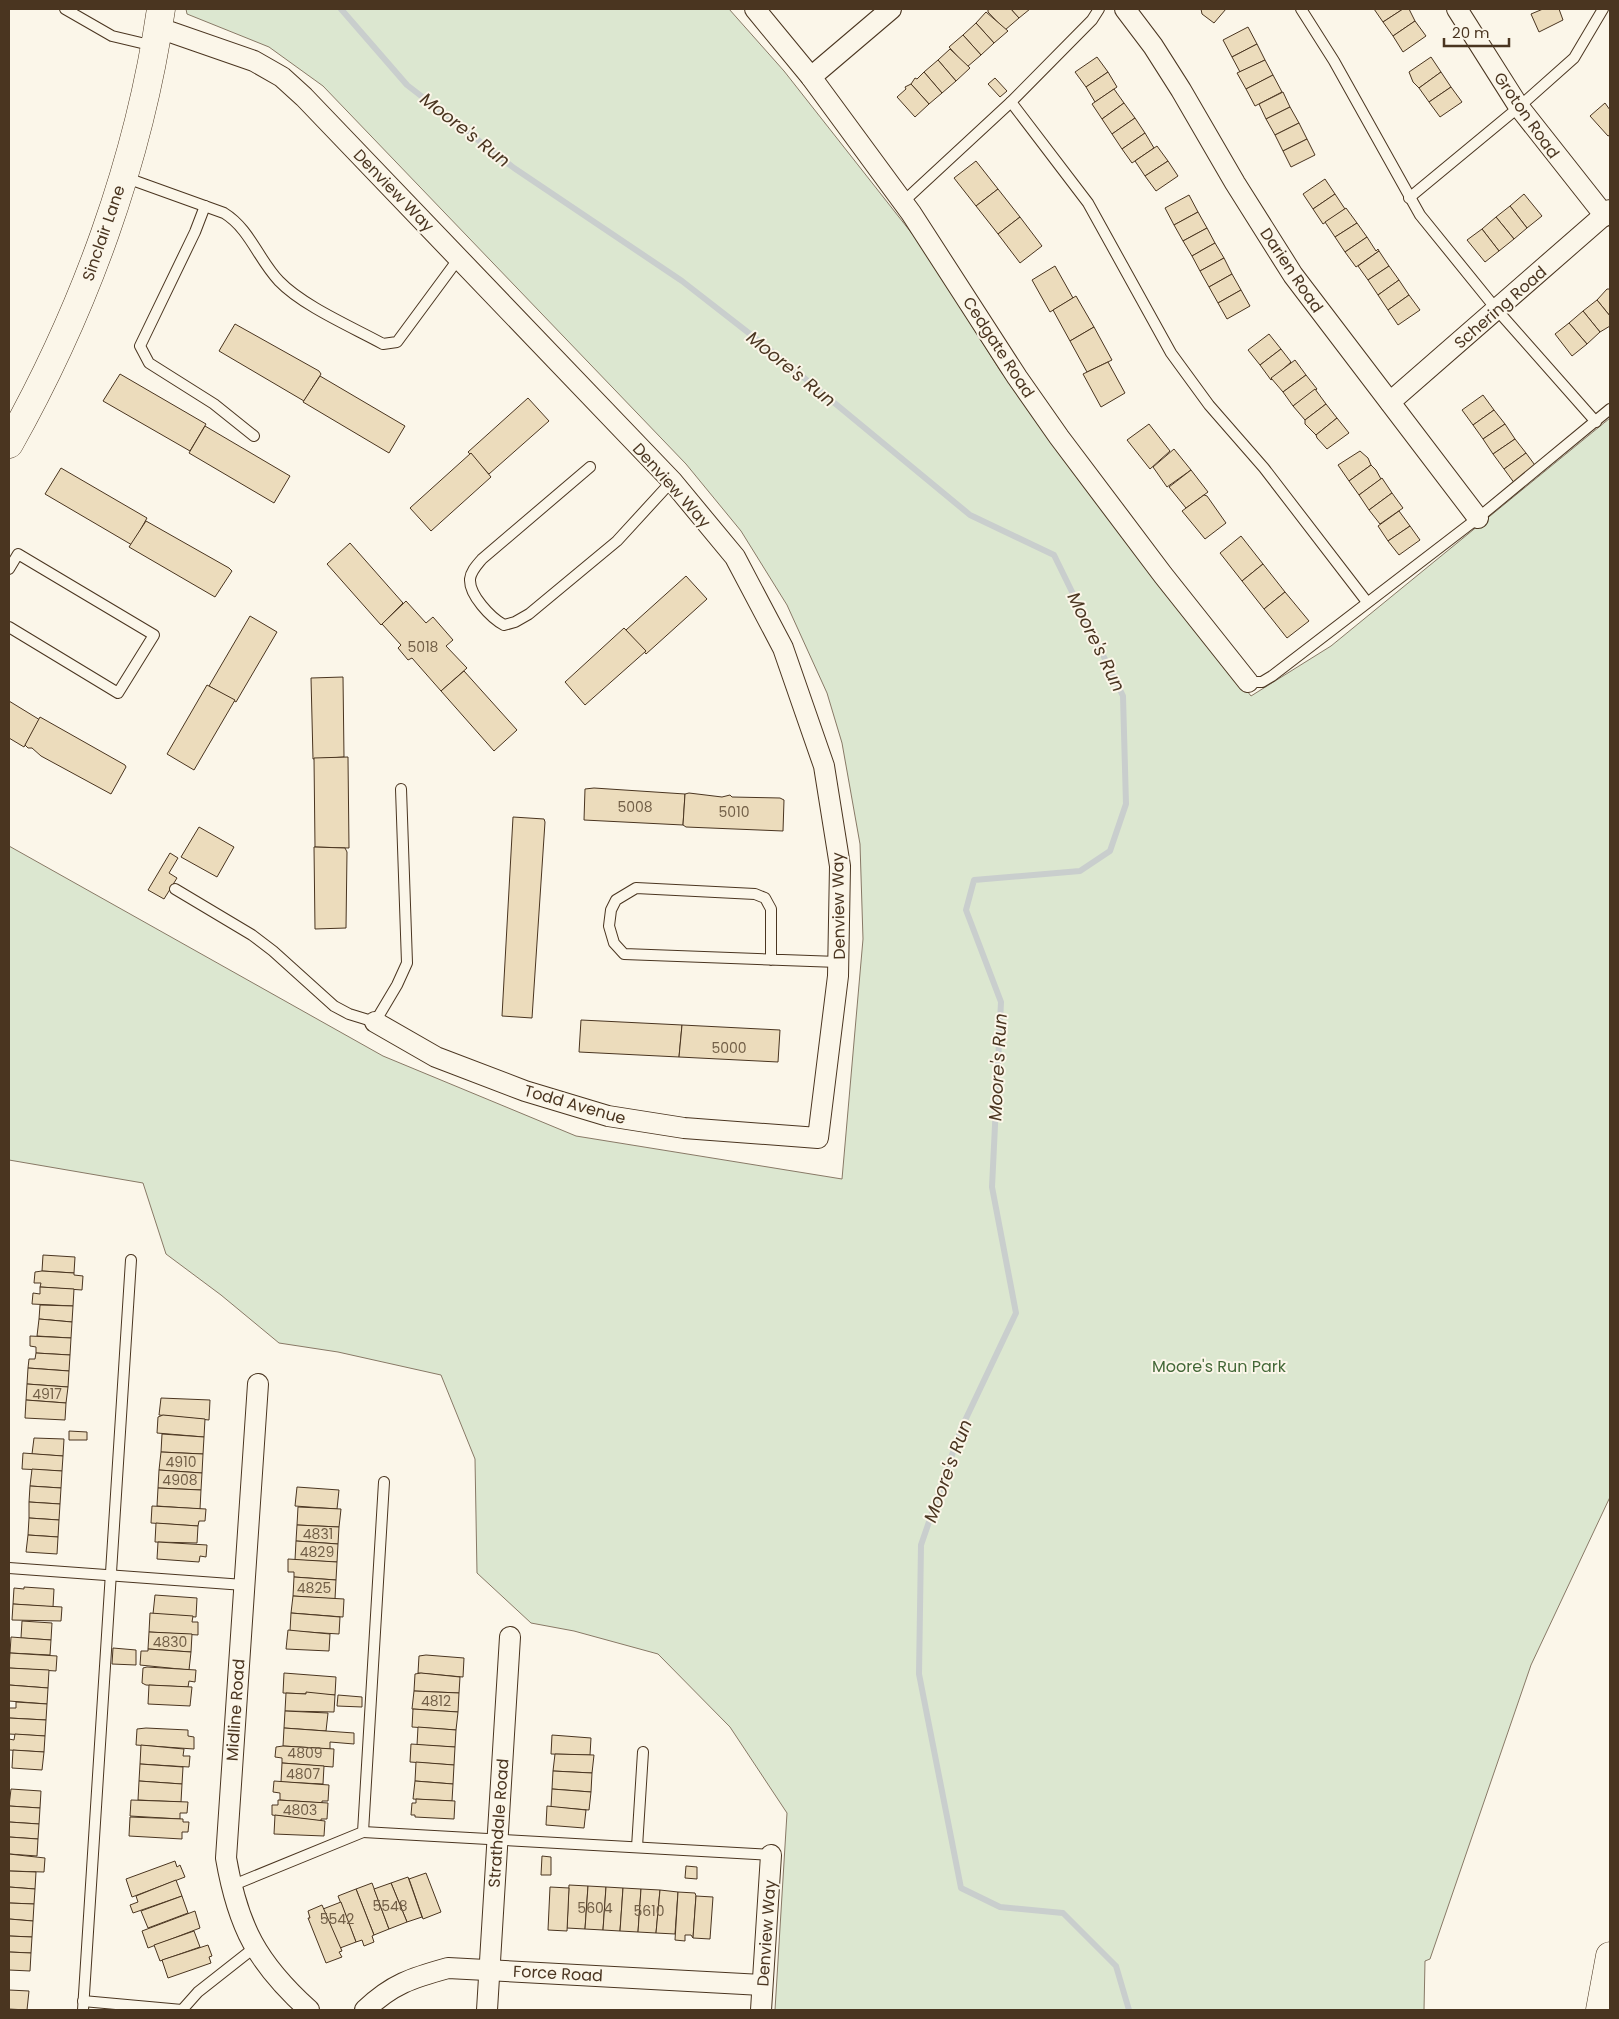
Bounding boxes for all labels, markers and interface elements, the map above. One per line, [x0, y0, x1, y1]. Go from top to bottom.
scale bar [1444, 15, 1509, 47]
text: 20 m [1452, 22, 1490, 43]
street label: Groton Road [1488, 67, 1565, 163]
water label: Moore's Run [415, 87, 516, 173]
street label: Denview Way [348, 144, 439, 237]
street label: Sinclair Lane [76, 182, 131, 284]
street label: Darien Road [1255, 223, 1329, 317]
street label: Schering Road [1449, 261, 1552, 354]
street label: Cedgate Road [957, 292, 1040, 402]
water label: Moore's Run [741, 325, 841, 412]
street label: Denview Way [627, 438, 716, 533]
water label: Moore's Run [1062, 588, 1131, 696]
house number: 5018 [408, 637, 439, 657]
house number: 5008 [617, 797, 653, 817]
house number: 5010 [719, 802, 749, 822]
street label: Denview Way [826, 852, 851, 960]
water label: Moore's Run [982, 1012, 1013, 1122]
house number: 5000 [711, 1038, 747, 1058]
street label: Todd Avenue [521, 1079, 629, 1130]
park label: Moore's Run Park [1152, 1355, 1287, 1378]
house number: 4917 [32, 1384, 62, 1404]
water label: Moore's Run [917, 1416, 978, 1526]
house number: 4910 [166, 1452, 196, 1472]
house number: 4908 [162, 1470, 198, 1490]
house number: 4831 [303, 1524, 333, 1544]
house number: 4829 [300, 1542, 334, 1562]
house number: 4825 [297, 1578, 331, 1598]
house number: 4830 [153, 1632, 187, 1652]
street label: Midline Road [220, 1658, 251, 1762]
house number: 4812 [421, 1691, 451, 1711]
house number: 4809 [287, 1743, 323, 1763]
street label: Strathdale Road [483, 1758, 514, 1888]
house number: 4807 [286, 1764, 320, 1784]
house number: 4803 [283, 1800, 317, 1820]
street label: Denview Way [751, 1879, 782, 1987]
house number: 5548 [372, 1896, 408, 1916]
house number: 5604 [577, 1898, 613, 1918]
house number: 5610 [634, 1901, 664, 1921]
house number: 5542 [320, 1909, 354, 1929]
street label: Force Road [513, 1960, 603, 1987]

